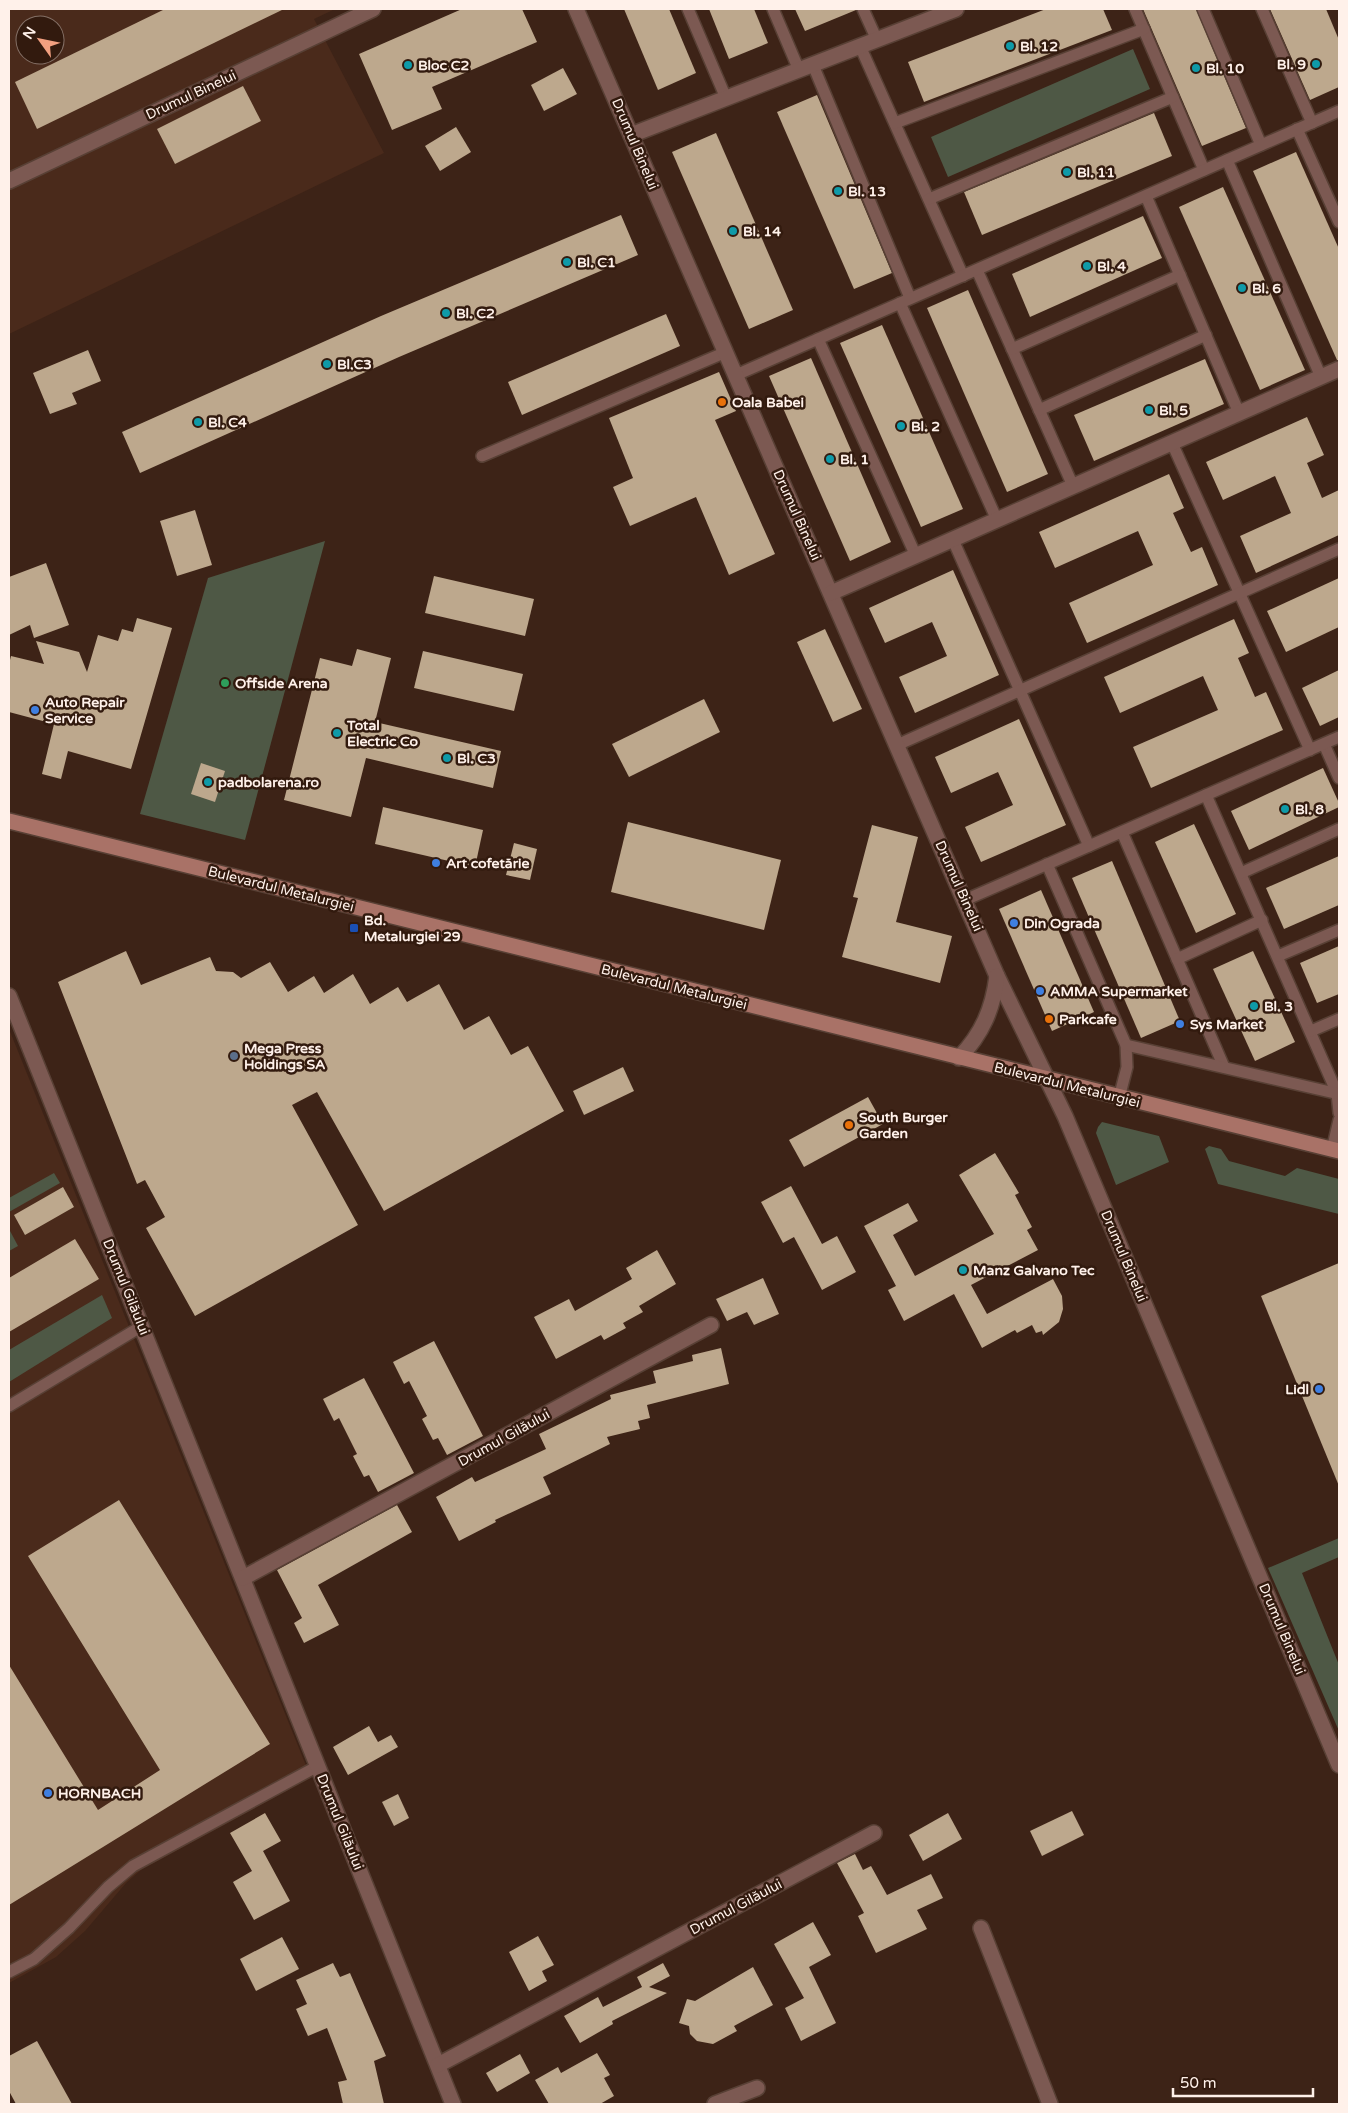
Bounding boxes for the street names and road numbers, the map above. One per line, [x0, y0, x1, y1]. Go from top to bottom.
street label: Drumul Binelui [143, 67, 239, 123]
street label: Drumul Binelui [608, 96, 662, 192]
street label: Drumul Binelui [769, 467, 825, 563]
street label: Drumul Binelui [931, 838, 987, 934]
street label: Bulevardul Metalurgiei [206, 863, 356, 915]
street label: Bulevardul Metalurgiei [599, 961, 749, 1013]
street label: Bulevardul Metalurgiei [992, 1059, 1142, 1111]
street label: Drumul Binelui [1097, 1208, 1151, 1304]
street label: Drumul Gilăului [99, 1236, 153, 1338]
street label: Drumul Gilăului [455, 1406, 553, 1470]
street label: Drumul Binelui [1255, 1581, 1309, 1677]
street label: Drumul Gilăului [313, 1771, 367, 1873]
street label: Drumul Gilăului [687, 1876, 785, 1938]

